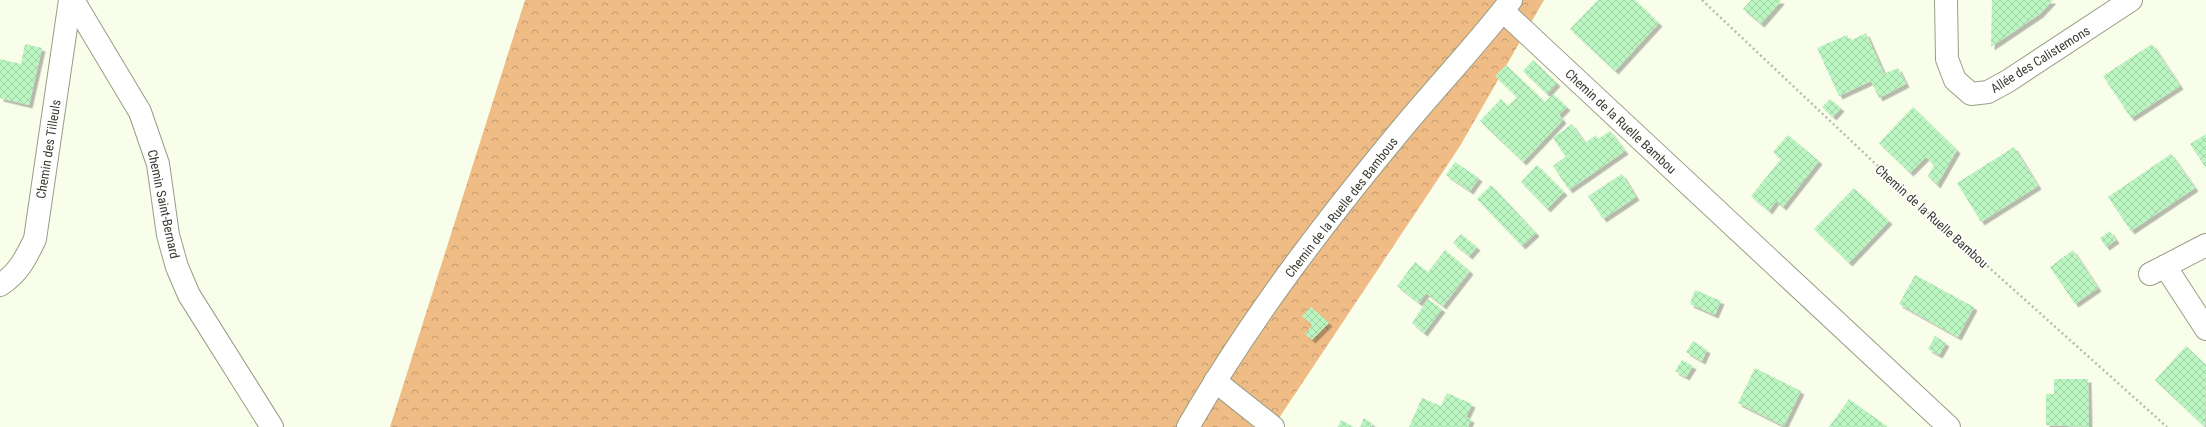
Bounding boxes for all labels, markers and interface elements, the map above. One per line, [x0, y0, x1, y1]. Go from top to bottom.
street label: Allée des Calistemons [1988, 23, 2093, 96]
street label: Chemin de la Ruelle Bambou [1562, 66, 1679, 177]
street label: Chemin des Tilleuls [33, 98, 64, 200]
street label: Chemin de la Ruelle des Bambous [1282, 134, 1401, 280]
street label: Chemin Saint-Bernard [145, 148, 182, 260]
street label: Chemin de la Ruelle Bambou [1872, 162, 1991, 271]

